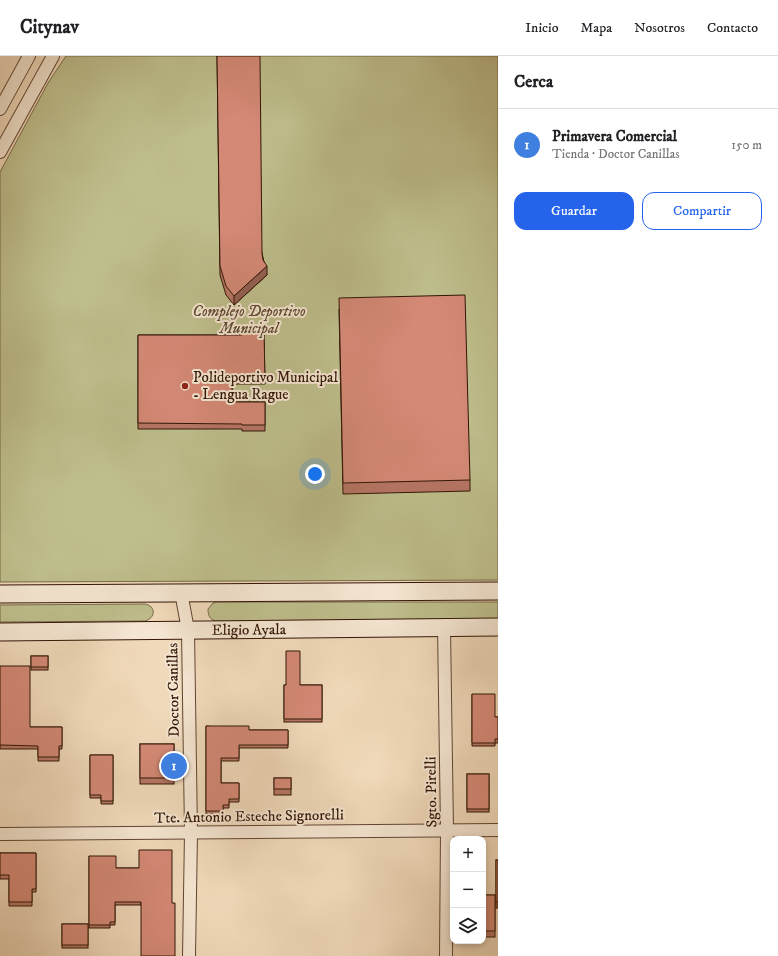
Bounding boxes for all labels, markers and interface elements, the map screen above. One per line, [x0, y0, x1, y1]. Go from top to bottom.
text: Citynav [20, 16, 79, 39]
text: Inicio [525, 19, 558, 37]
text: Mapa [580, 19, 612, 37]
text: Nosotros [634, 19, 685, 37]
text: Contacto [707, 19, 758, 37]
text: Cerca [514, 71, 553, 93]
text: Primavera Comercial [552, 127, 677, 146]
text: 1 [525, 137, 529, 153]
text: 150 m [731, 137, 762, 153]
text: Tienda · Doctor Canillas [552, 146, 680, 162]
button: Guardar [514, 192, 634, 230]
button: Compartir [642, 192, 762, 230]
park label: Complejo Deportivo Municipal [192, 302, 306, 338]
place label: Polideportivo Municipal - Lengua Rague [193, 368, 338, 404]
marker: Polideportivo Municipal - Lengua Rague [180, 381, 190, 391]
your location [305, 464, 325, 484]
street label: Eligio Ayala [212, 620, 287, 640]
street label: Doctor Canillas [163, 643, 184, 737]
pin: 1 [161, 751, 187, 781]
street label: Sgto. Pirelli [421, 756, 442, 828]
street label: Tte. Antonio Esteche Signorelli [154, 805, 344, 828]
map controls [450, 836, 486, 944]
button: + [450, 836, 486, 872]
button: − [450, 872, 486, 908]
button: layers [450, 908, 486, 944]

